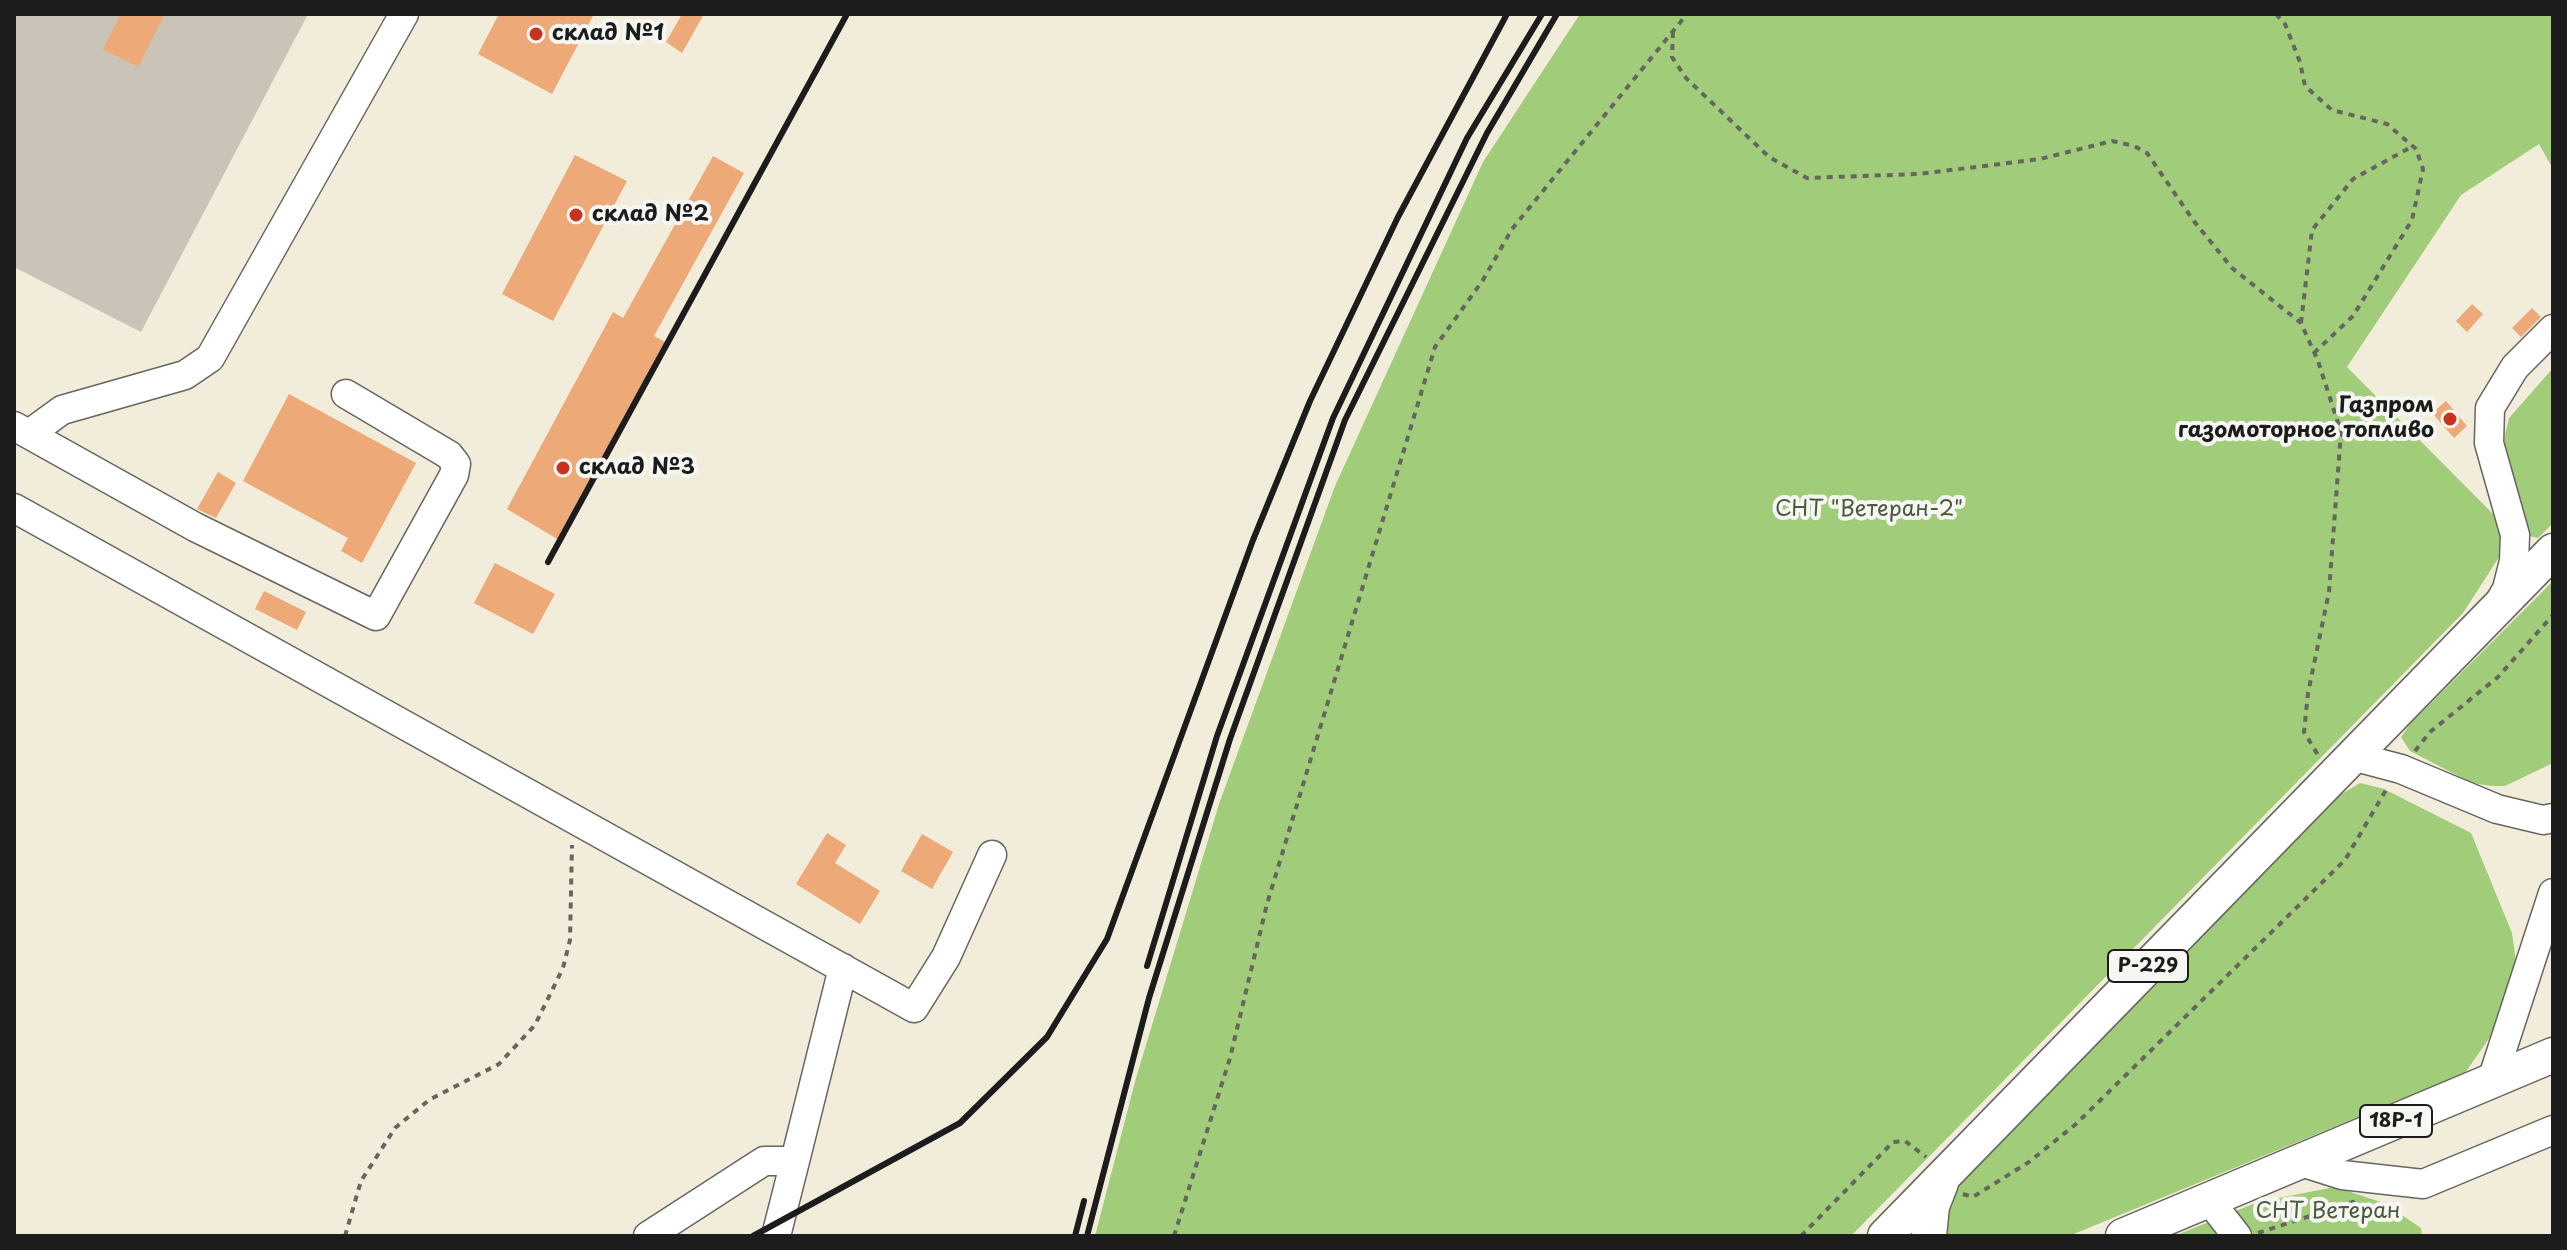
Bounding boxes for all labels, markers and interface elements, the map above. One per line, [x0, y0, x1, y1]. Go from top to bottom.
place label: склад №1 [552, 21, 664, 47]
marker: склад №1 [527, 25, 545, 43]
place label: склад №2 [592, 202, 709, 228]
marker: склад №2 [567, 206, 585, 224]
place label: Газпром газомоторное топливо [2178, 393, 2434, 444]
marker: Газпром газомоторное топливо [2441, 410, 2459, 428]
place label: склад №3 [579, 455, 695, 481]
marker: склад №3 [554, 459, 572, 477]
park label: СНТ "Ветеран-2" [1775, 497, 1963, 523]
road number: Р-229 [2108, 950, 2188, 982]
road number: 18Р-1 [2360, 1105, 2432, 1137]
park label: СНТ Ветеран [2256, 1199, 2400, 1225]

